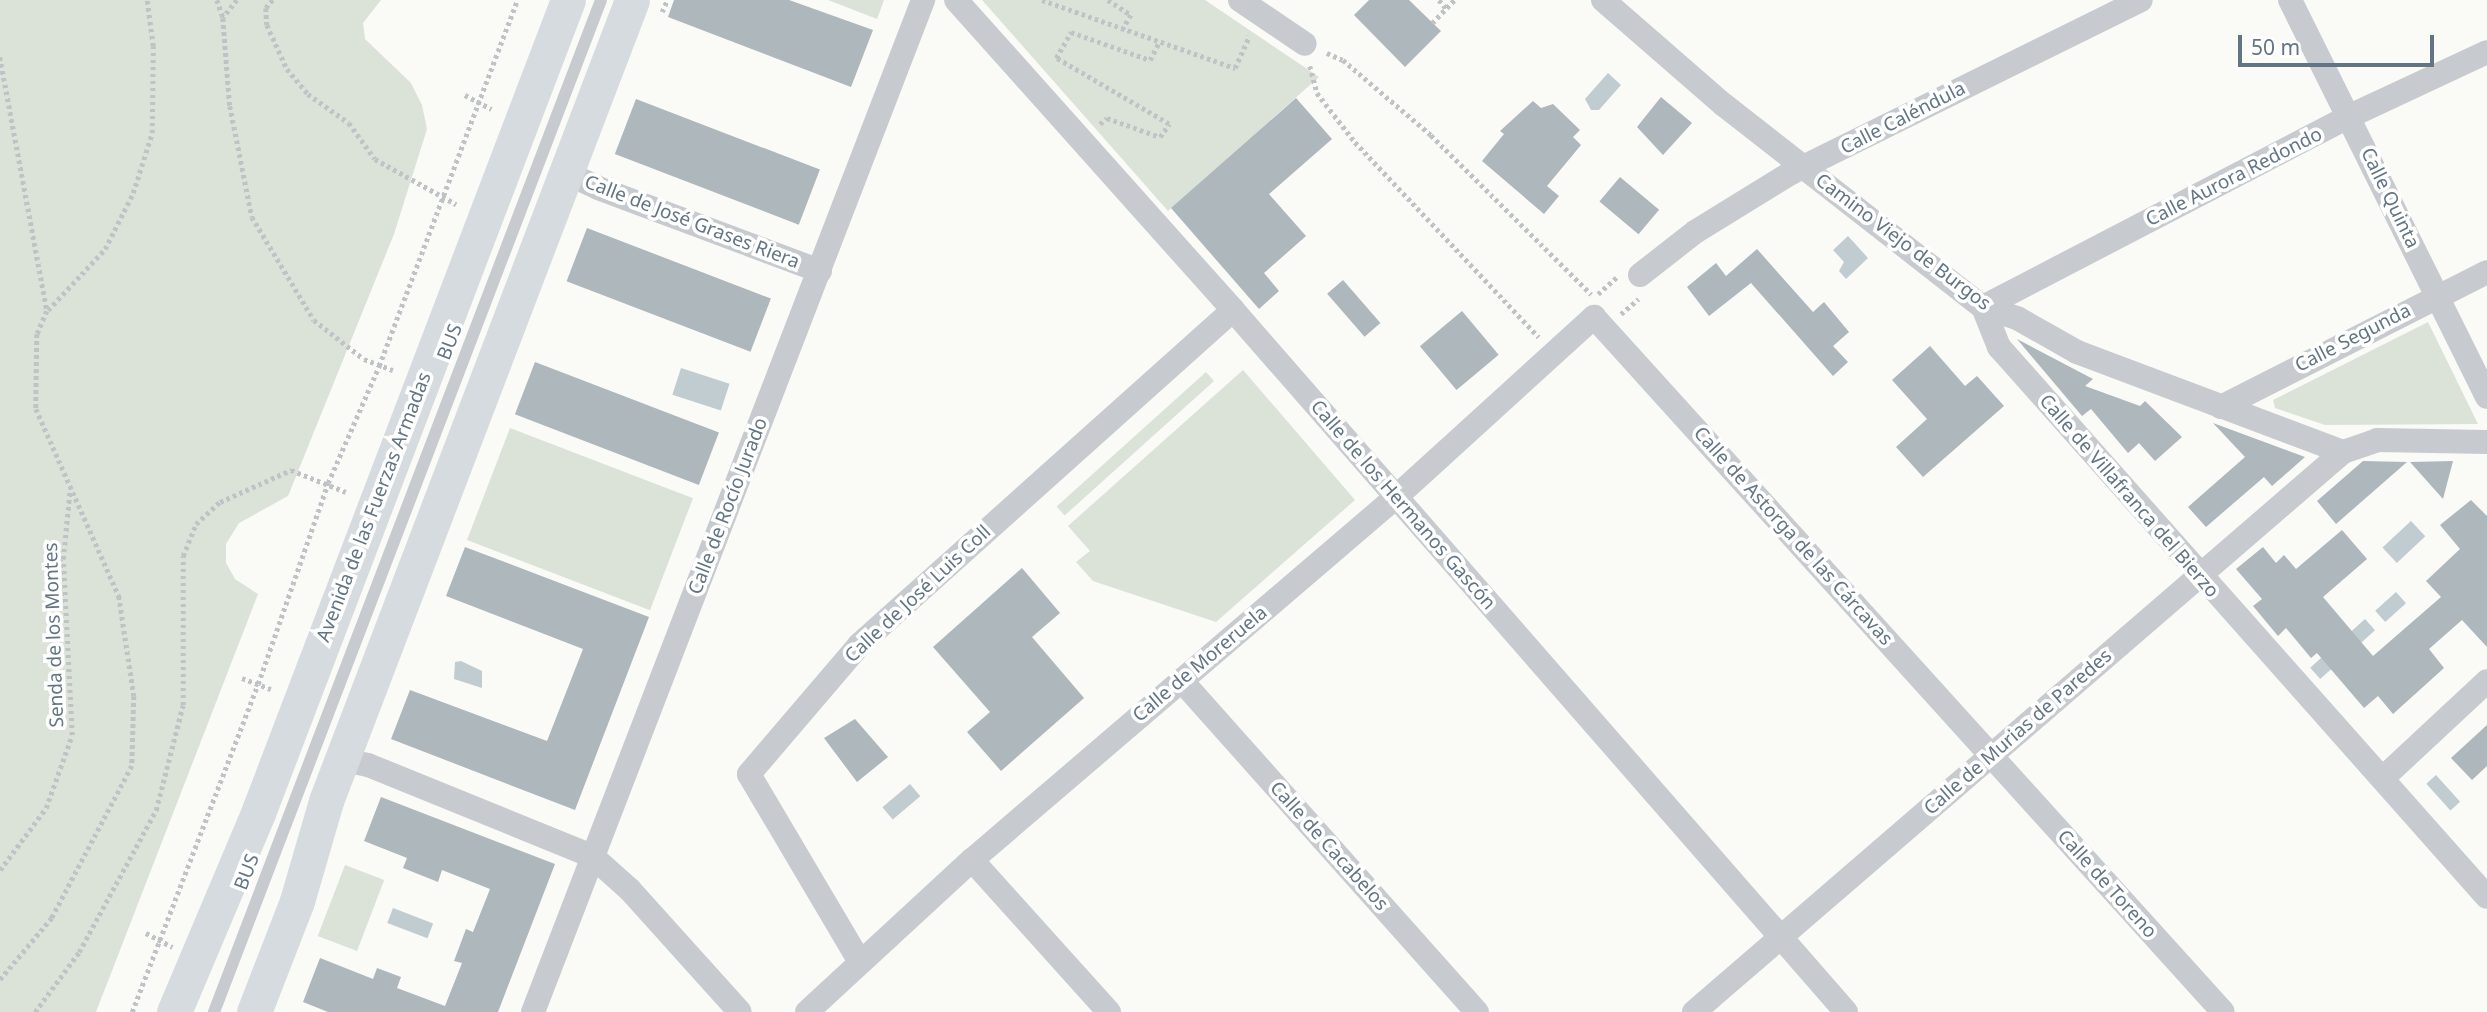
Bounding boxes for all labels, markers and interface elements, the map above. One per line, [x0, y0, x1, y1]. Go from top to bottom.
scale bar [2242, 21, 2438, 65]
text: 50 m [2251, 33, 2300, 61]
street label: Calle Caléndula [1837, 77, 1969, 159]
street label: Calle Aurora Redondo [2142, 123, 2326, 231]
street label: Calle Quinta [2356, 144, 2424, 252]
street label: Camino Viejo de Burgos [1811, 169, 1995, 315]
street label: Calle de José Grases Riera [581, 170, 803, 274]
street label: Calle Segunda [2291, 299, 2415, 377]
street label: BUS [433, 321, 467, 363]
street label: Avenida de las Fuerzas Armadas [312, 369, 436, 645]
street label: Calle de Villafranca del Bierzo [2035, 390, 2223, 602]
street label: Calle de los Hermanos Gascón [1306, 396, 1500, 614]
street label: Calle de Rocío Jurado [684, 414, 772, 598]
street label: Calle de Astorga de las Cárcavas [1689, 422, 1897, 650]
street label: Calle de José Luis Coll [840, 521, 996, 667]
street label: Senda de los Montes [39, 542, 69, 728]
street label: Calle de Moreruela [1128, 601, 1272, 727]
street label: Calle de Murias de Paredes [1920, 644, 2116, 820]
street label: Calle de Cacabelos [1265, 777, 1393, 915]
street label: Calle de Toreno [2052, 825, 2162, 943]
street label: BUS [230, 851, 264, 893]

